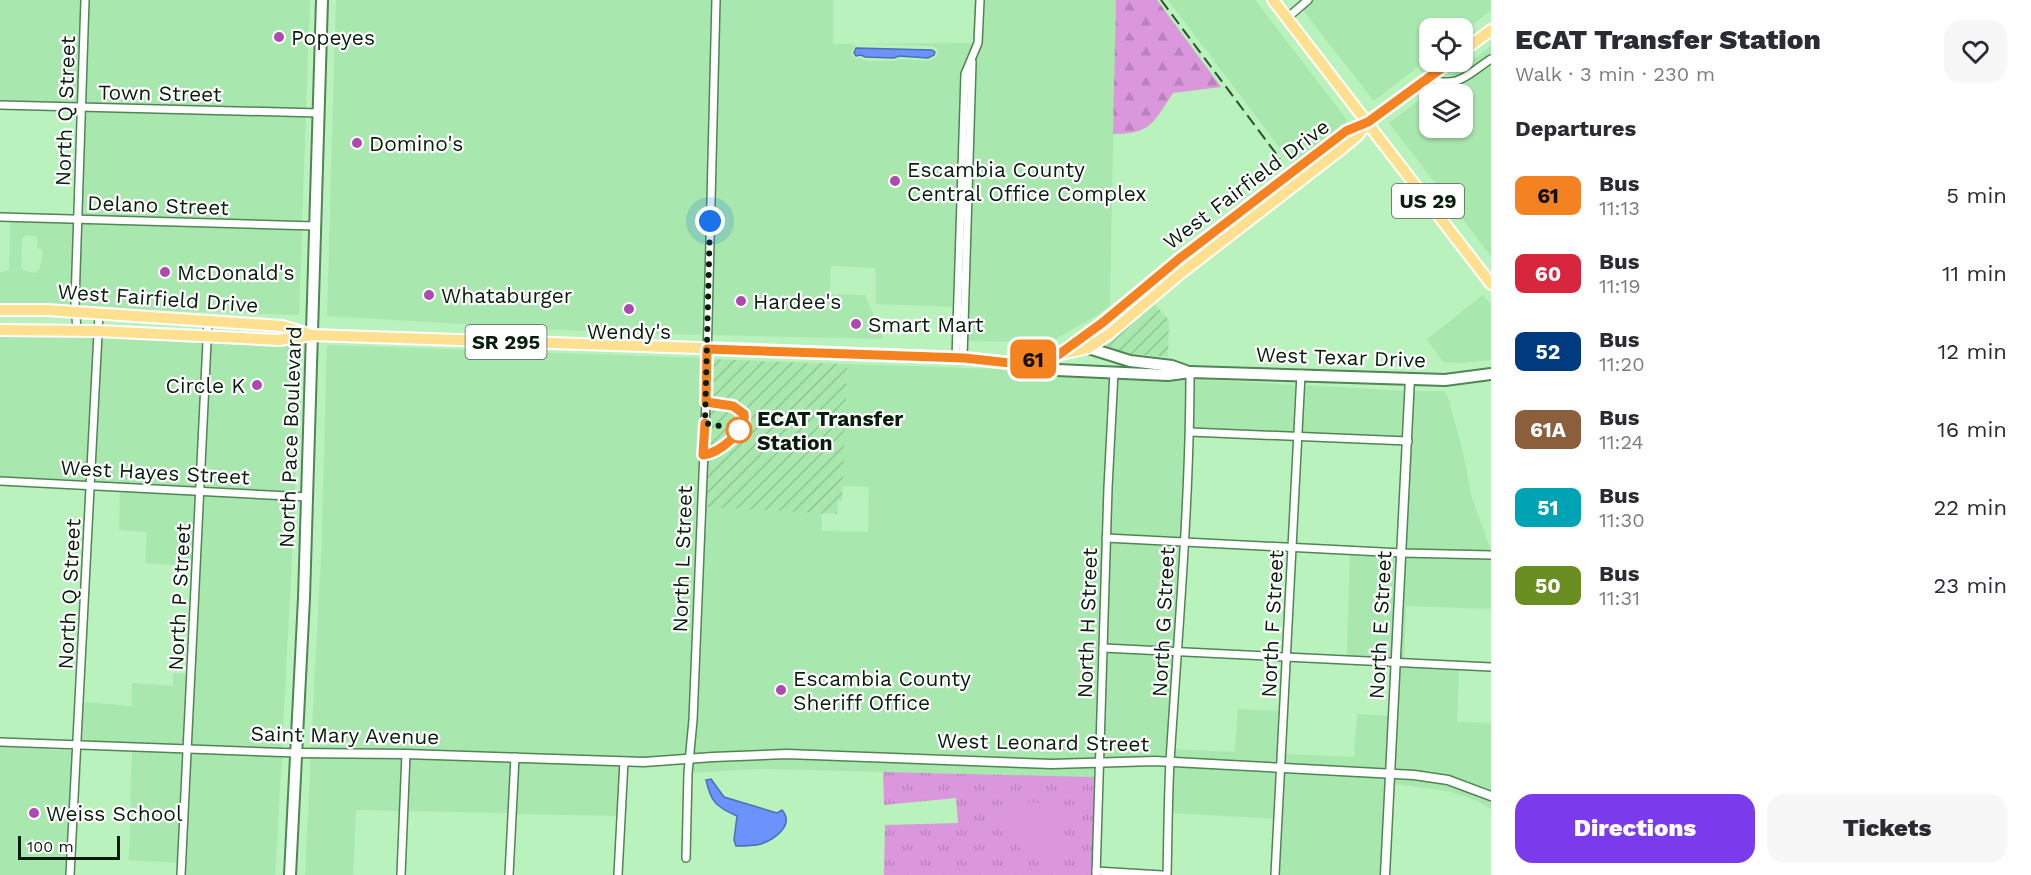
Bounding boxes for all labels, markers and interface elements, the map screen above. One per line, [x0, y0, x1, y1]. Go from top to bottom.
map controls [1419, 18, 1473, 138]
button: locate [1419, 18, 1473, 72]
button: heart [1944, 20, 2007, 83]
text: ECAT Transfer Station [1515, 23, 1821, 56]
place label: Popeyes [291, 25, 375, 50]
marker: Popeyes [272, 30, 286, 44]
street label: North Q Street [50, 35, 80, 187]
text: Walk · 3 min · 230 m [1515, 62, 1715, 86]
street label: Town Street [98, 79, 222, 107]
button: layers [1419, 84, 1473, 138]
street label: West Fairfield Drive [1158, 113, 1334, 255]
text: Departures [1515, 116, 1636, 141]
place label: Domino's [369, 131, 463, 156]
marker: Domino's [350, 136, 364, 150]
place label: Escambia County Central Office Complex [907, 157, 1147, 206]
text: Bus [1599, 171, 1639, 196]
marker: Escambia County Central Office Complex [888, 174, 902, 188]
text: 61 [1537, 183, 1559, 208]
text: 5 min [1946, 183, 2007, 208]
road number: US 29 [1392, 184, 1464, 218]
street label: Delano Street [87, 190, 229, 220]
text: 11:13 [1599, 196, 1640, 220]
your location [695, 206, 725, 236]
text: Bus [1599, 249, 1639, 274]
place label: McDonald's [177, 260, 294, 285]
text: 60 [1535, 261, 1561, 286]
text: 11 min [1942, 261, 2007, 286]
marker: McDonald's [158, 265, 172, 279]
text: 11:19 [1599, 274, 1641, 298]
street label: West Fairfield Drive [57, 279, 259, 317]
place label: Whataburger [441, 283, 573, 308]
marker: Whataburger [422, 288, 436, 302]
place label: Hardee's [753, 289, 841, 314]
marker: Hardee's [734, 294, 748, 308]
marker: Wendy's [622, 302, 636, 316]
place label: Smart Mart [868, 312, 984, 337]
marker: Smart Mart [849, 317, 863, 331]
place label: Wendy's [587, 319, 671, 344]
road number: SR 295 [466, 325, 546, 359]
street label: North Pace Boulevard [274, 326, 306, 548]
text: Bus [1599, 327, 1639, 352]
text: 52 [1536, 339, 1560, 364]
text: 12 min [1938, 339, 2007, 364]
line badge: 61 [1006, 340, 1060, 378]
street label: West Texar Drive [1255, 342, 1427, 372]
text: 61 [1022, 347, 1044, 372]
text: 11:20 [1599, 352, 1645, 376]
place label: Circle K [166, 373, 245, 398]
marker: Circle K [250, 378, 264, 392]
text: Bus [1599, 405, 1639, 430]
place label: ECAT Transfer Station [757, 406, 903, 455]
marker: ECAT Transfer Station [726, 417, 752, 443]
text: 61A [1530, 417, 1566, 442]
text: 16 min [1937, 417, 2007, 442]
text: 11:24 [1599, 430, 1644, 454]
street label: West Hayes Street [60, 455, 251, 489]
text: Bus [1599, 483, 1639, 508]
street label: North L Street [667, 485, 697, 633]
text: 51 [1537, 495, 1559, 520]
text: 22 min [1933, 495, 2007, 520]
text: 11:30 [1599, 508, 1645, 532]
street label: North Q Street [53, 518, 85, 670]
street label: North P Street [163, 523, 195, 671]
street label: North G Street [1147, 546, 1179, 698]
street label: North H Street [1072, 547, 1102, 699]
street label: North F Street [1256, 550, 1288, 698]
street label: North E Street [1364, 550, 1396, 700]
text: Bus [1599, 561, 1639, 586]
text: 50 [1535, 573, 1561, 598]
text: 23 min [1933, 573, 2007, 598]
text: 11:31 [1599, 586, 1640, 610]
place label: Escambia County Sheriff Office [793, 666, 971, 715]
marker: Escambia County Sheriff Office [774, 683, 788, 697]
street label: Saint Mary Avenue [250, 721, 440, 749]
street label: West Leonard Street [937, 728, 1150, 756]
button: Directions [1515, 794, 1755, 863]
button: Tickets [1767, 794, 2007, 863]
place label: Weiss School [46, 801, 183, 826]
marker: Weiss School [27, 806, 41, 820]
scale bar [18, 833, 120, 860]
text: 100 m [27, 837, 74, 856]

